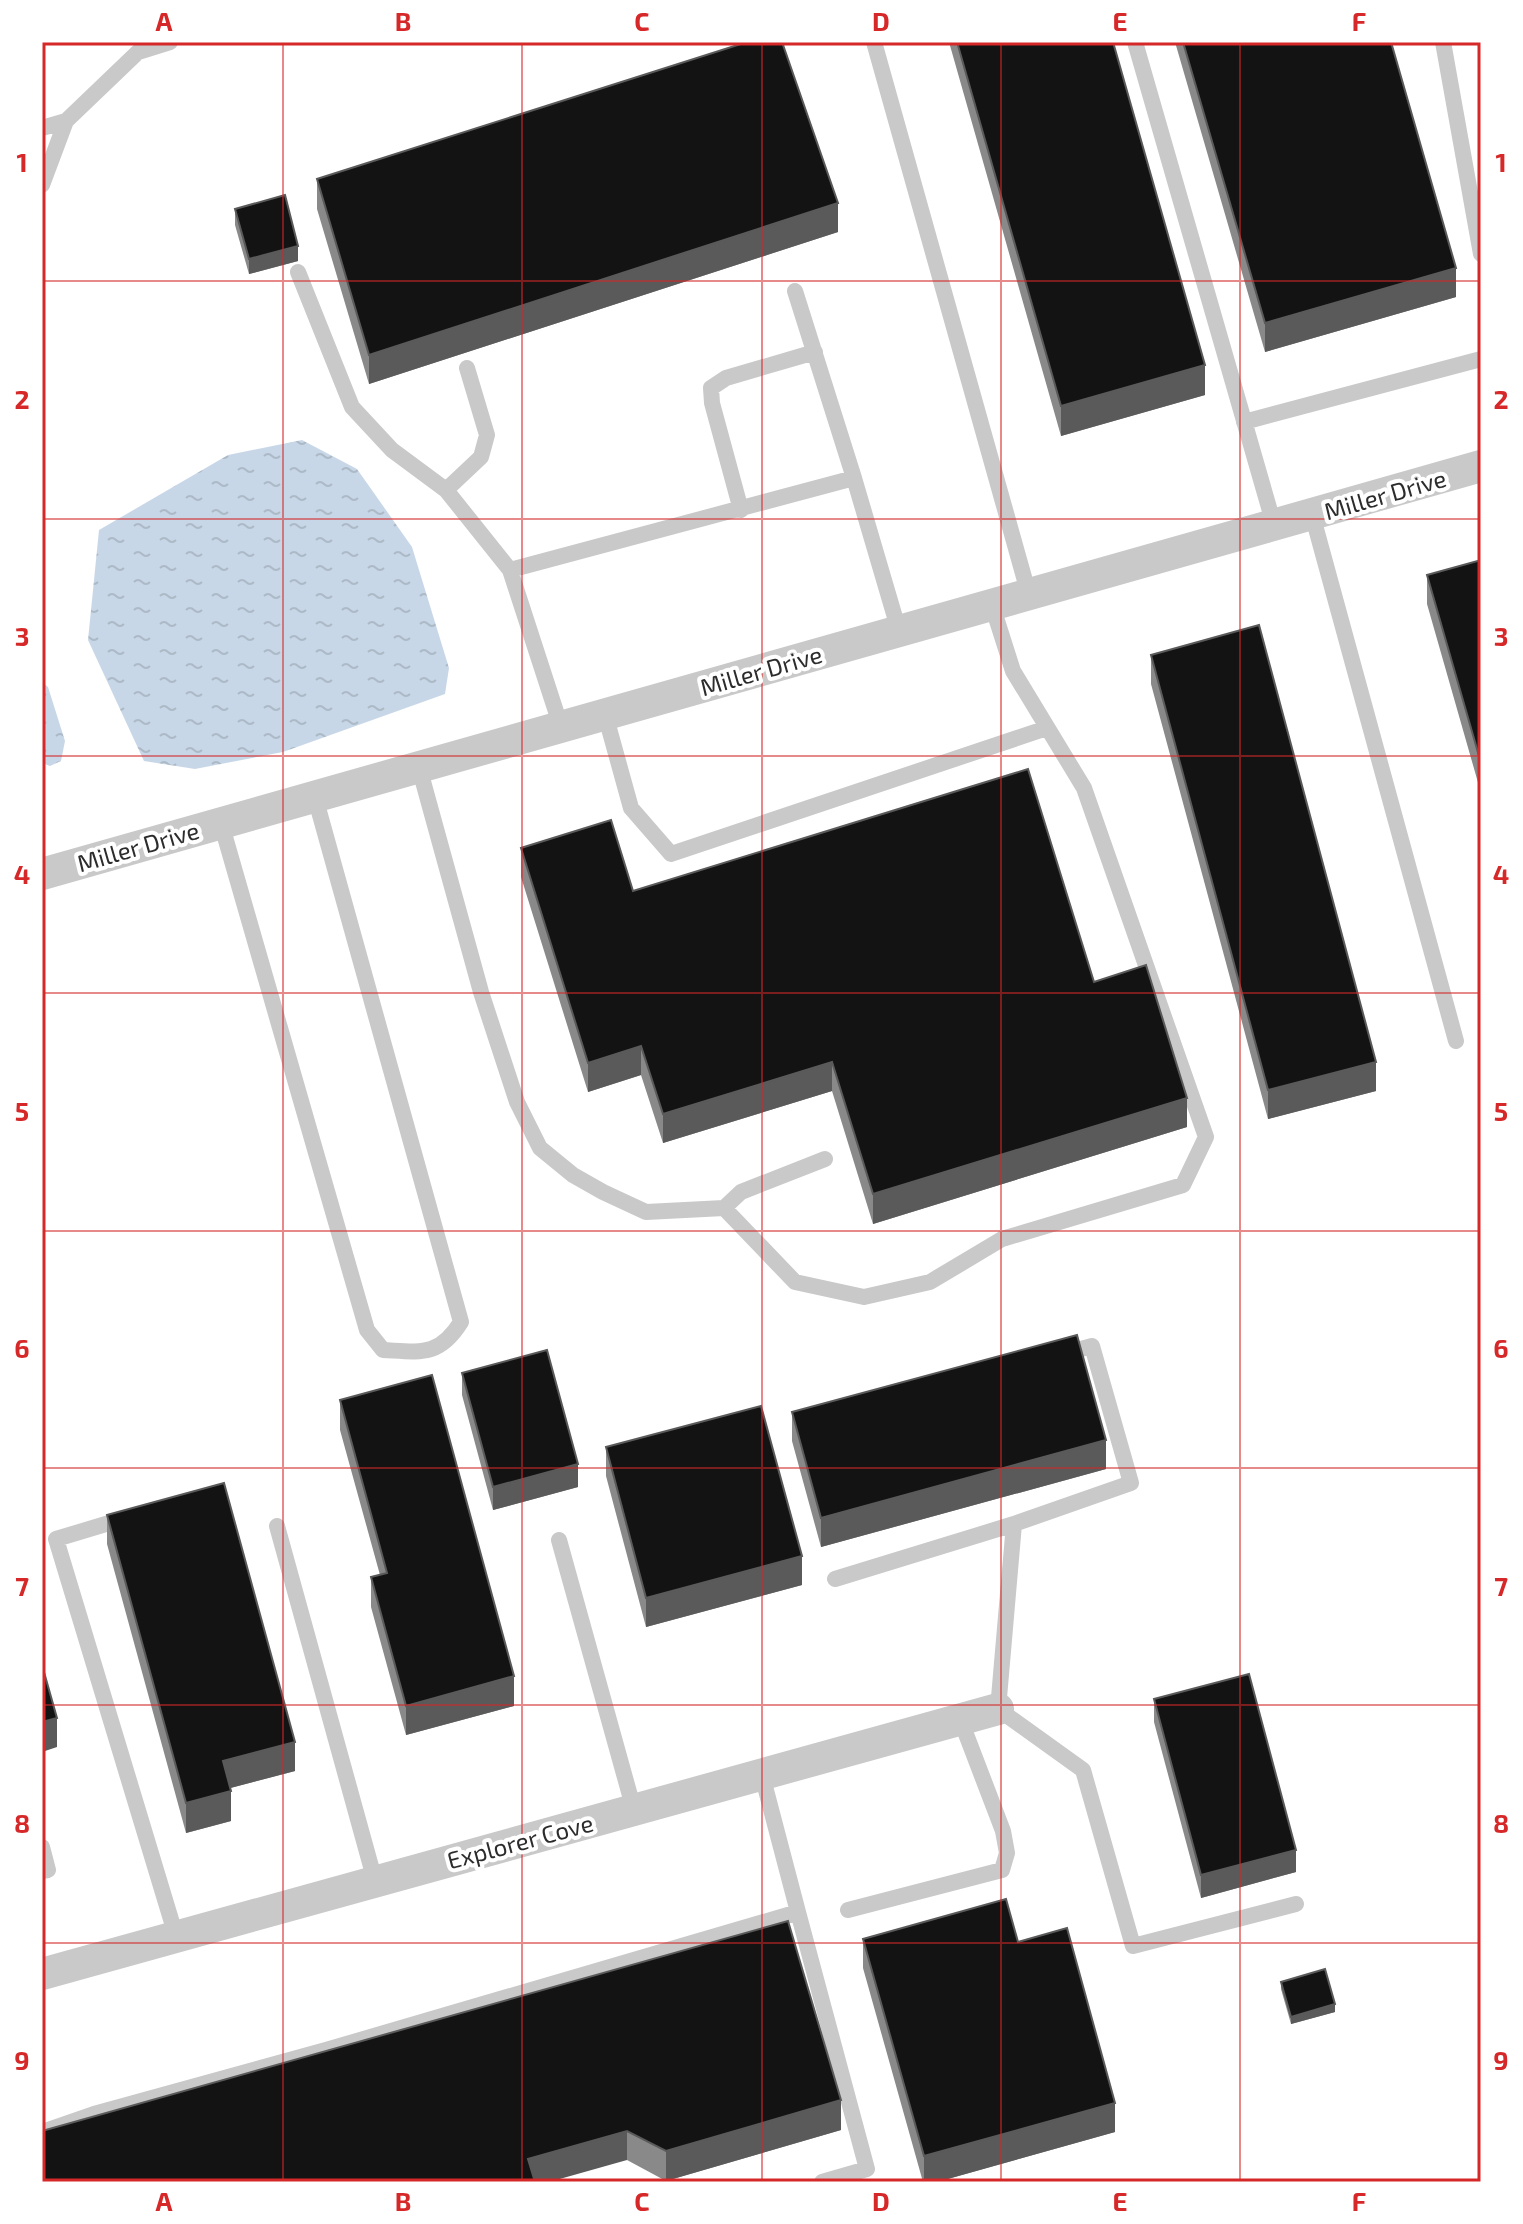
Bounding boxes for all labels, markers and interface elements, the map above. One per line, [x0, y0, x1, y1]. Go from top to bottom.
text: A [156, 5, 173, 36]
text: B [395, 5, 411, 36]
text: C [634, 5, 650, 36]
text: D [872, 5, 890, 36]
text: E [1112, 5, 1128, 36]
text: F [1352, 5, 1366, 36]
text: 1 [16, 146, 28, 177]
text: 1 [1495, 146, 1507, 177]
text: 2 [14, 383, 30, 414]
text: 2 [1493, 383, 1509, 414]
street label: Miller Drive [1321, 463, 1449, 525]
text: 3 [15, 620, 29, 651]
text: 3 [1494, 620, 1508, 651]
street label: Miller Drive [697, 639, 825, 701]
street label: Miller Drive [74, 815, 202, 877]
text: 4 [14, 858, 30, 889]
text: 4 [1493, 858, 1509, 889]
text: 5 [15, 1095, 29, 1126]
text: 5 [1494, 1095, 1508, 1126]
text: 6 [14, 1332, 30, 1363]
text: 6 [1493, 1332, 1509, 1363]
text: 7 [15, 1570, 29, 1601]
text: 7 [1494, 1570, 1508, 1601]
text: 8 [14, 1807, 30, 1838]
text: 8 [1493, 1807, 1509, 1838]
street label: Explorer Cove [444, 1808, 596, 1874]
text: 9 [14, 2044, 30, 2075]
text: 9 [1493, 2044, 1509, 2075]
text: A [156, 2185, 173, 2216]
text: B [395, 2185, 411, 2216]
text: C [634, 2185, 650, 2216]
text: D [872, 2185, 890, 2216]
text: E [1112, 2185, 1128, 2216]
text: F [1352, 2185, 1366, 2216]

